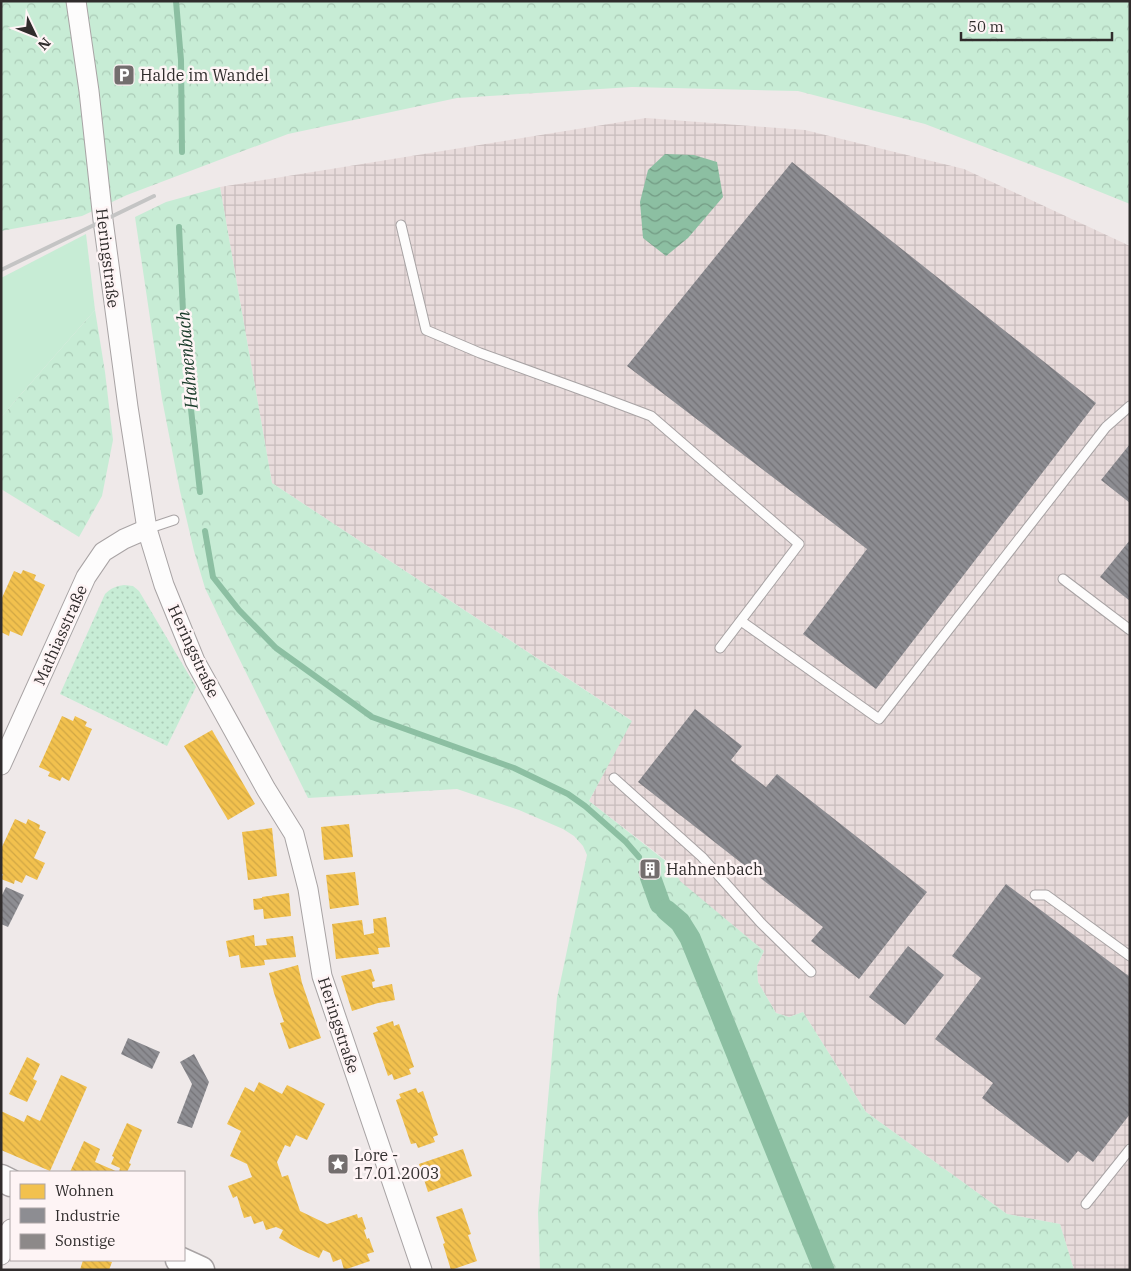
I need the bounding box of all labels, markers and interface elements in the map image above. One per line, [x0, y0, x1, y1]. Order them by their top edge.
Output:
north arrow [10, 10, 60, 60]
scale bar [961, 10, 1112, 42]
text: 50 m [968, 17, 1004, 36]
text: N [34, 34, 55, 54]
parking icon: Halde im Wandel [112, 63, 136, 87]
place label: Halde im Wandel [140, 65, 269, 85]
street label: Heringstraße [92, 207, 124, 309]
water label: Hahnenbach [171, 310, 203, 411]
street label: Mathiasstraße [29, 582, 91, 688]
street label: Heringstraße [164, 601, 224, 701]
building icon: Hahnenbach [638, 857, 662, 881]
place label: Hahnenbach [666, 859, 763, 879]
street label: Heringstraße [314, 974, 364, 1076]
place label: Lore - 17.01.2003 [354, 1145, 439, 1183]
place icon: Lore - 17.01.2003 [326, 1152, 350, 1176]
legend [10, 1171, 185, 1261]
text: Wohnen [55, 1181, 114, 1200]
text: Industrie [55, 1206, 120, 1225]
text: Sonstige [55, 1231, 115, 1250]

